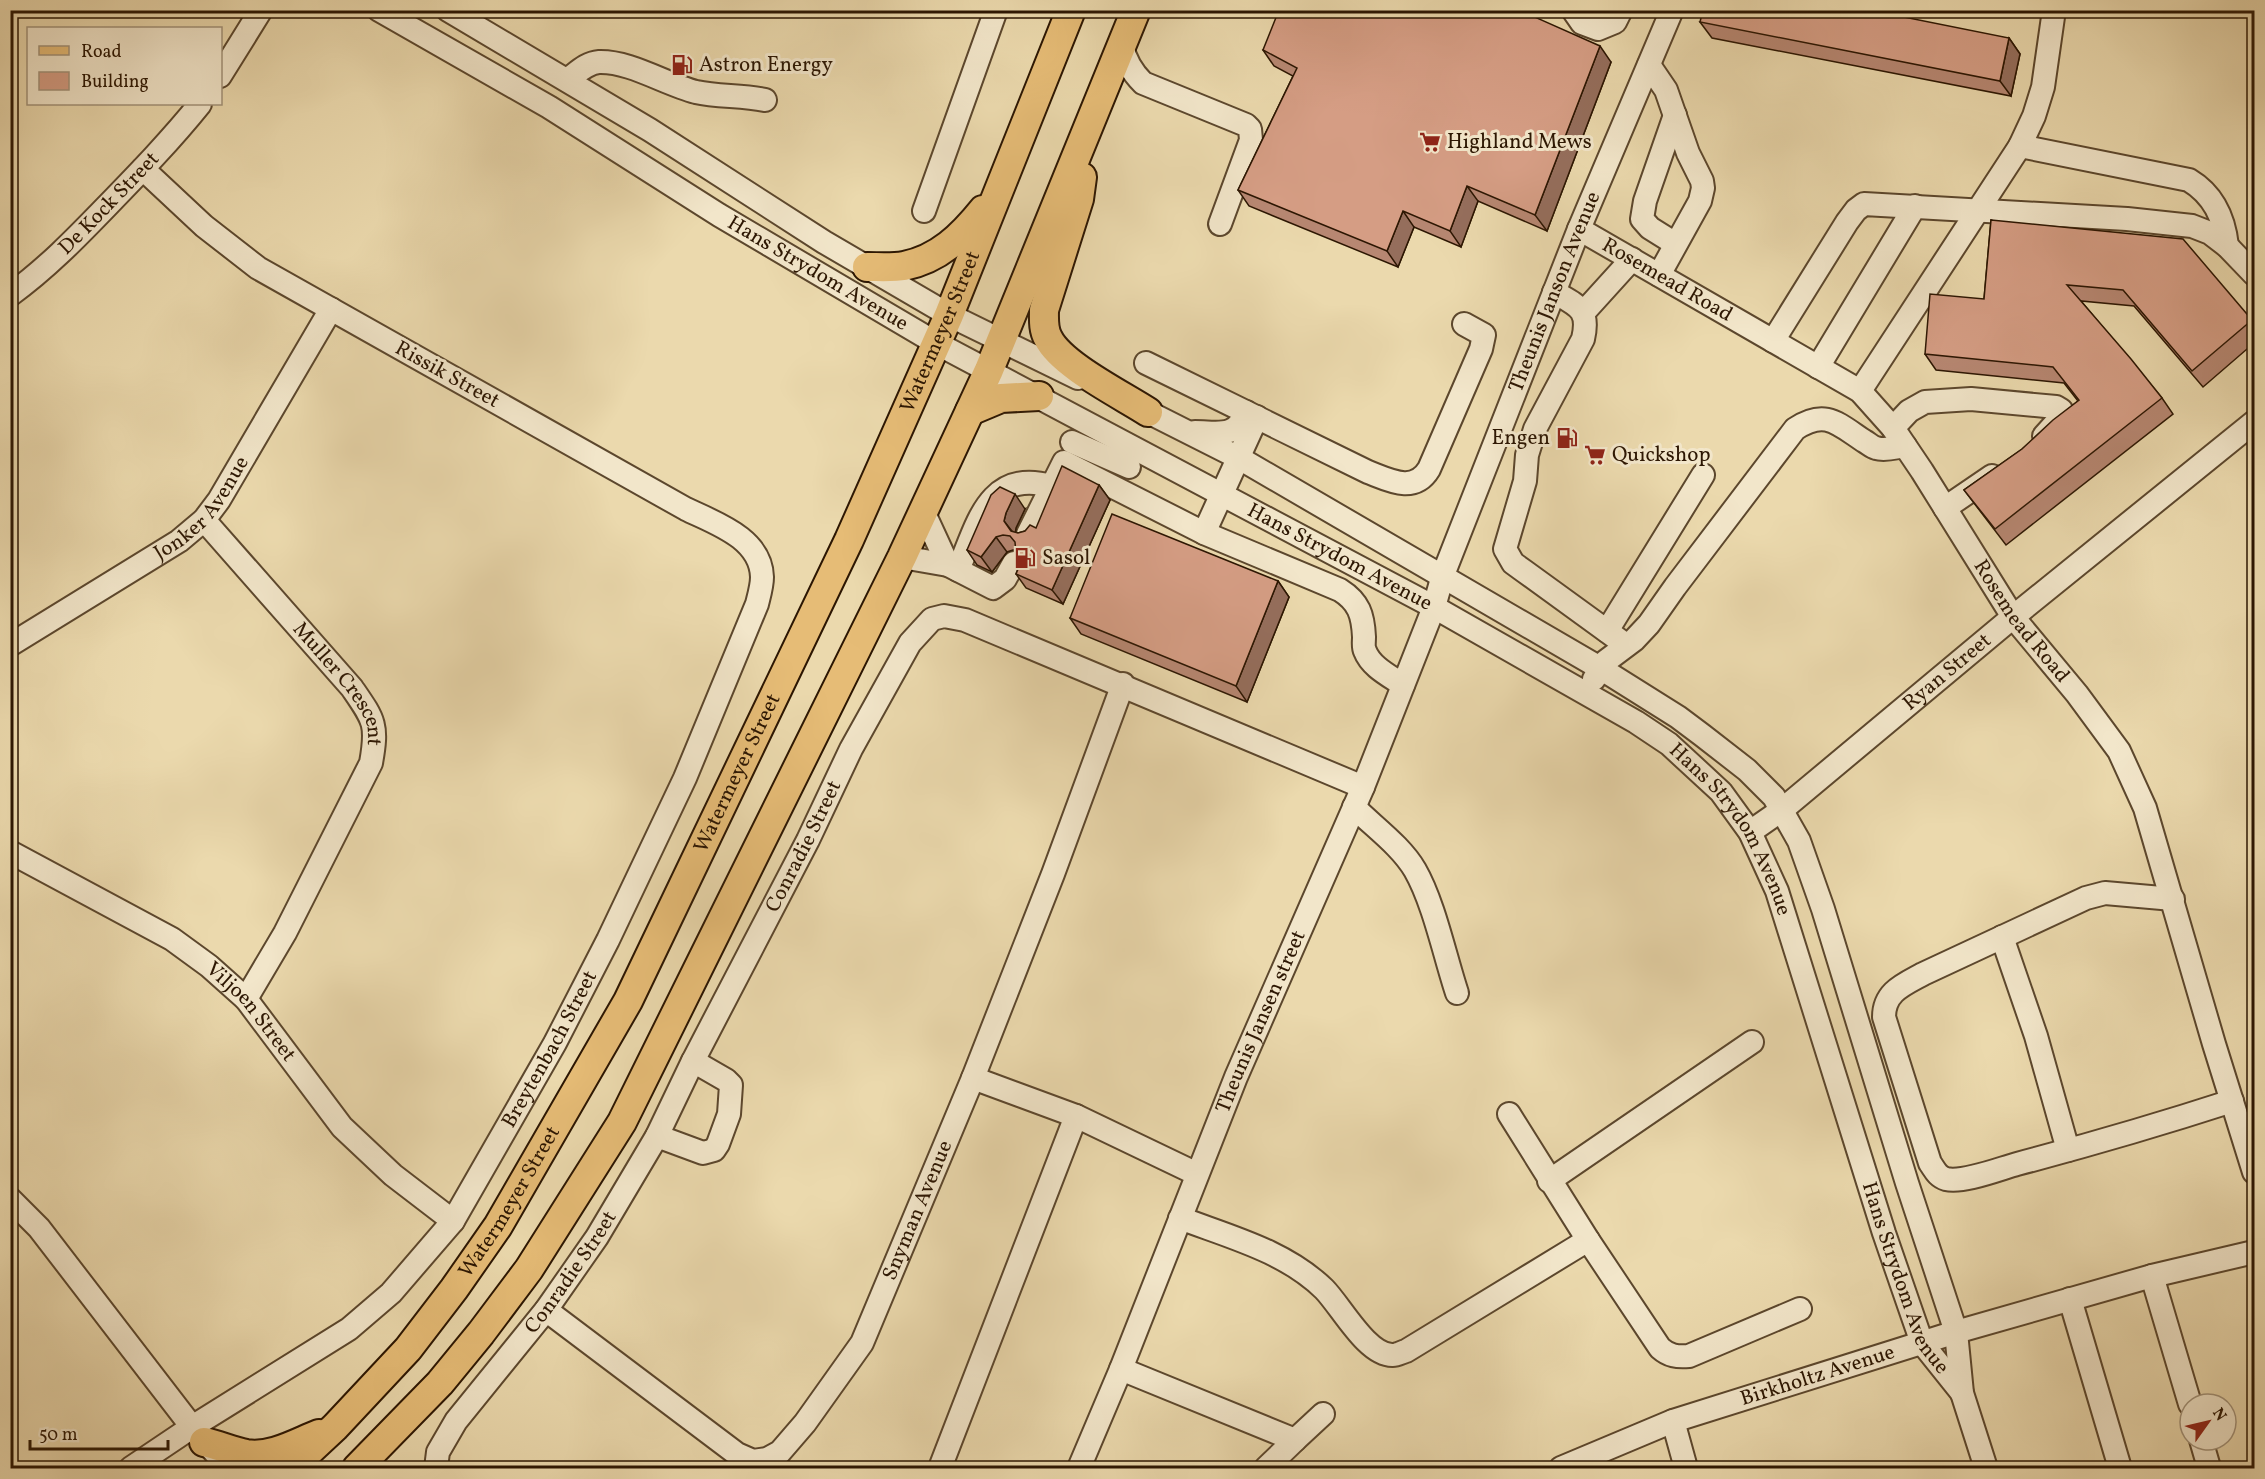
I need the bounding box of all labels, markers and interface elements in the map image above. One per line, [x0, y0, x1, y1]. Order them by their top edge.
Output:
legend [27, 27, 222, 105]
text: Road [81, 40, 122, 65]
place label: Astron Energy [699, 51, 833, 80]
fuel station icon: Astron Energy [670, 53, 694, 77]
text: Building [81, 70, 149, 95]
place label: Highland Mews [1447, 128, 1592, 157]
supermarket icon: Highland Mews [1418, 130, 1442, 154]
street label: De Kock Street [52, 145, 166, 262]
street label: Theunis Janson Avenue [1502, 187, 1608, 397]
street label: Hans Strydom Avenue [722, 209, 914, 338]
street label: Rosemead Road [1597, 231, 1738, 329]
street label: Watermeyer Street [893, 247, 988, 417]
street label: Rissik Street [389, 334, 505, 416]
place label: Engen [1492, 424, 1550, 453]
fuel station icon: Engen [1555, 426, 1579, 450]
place label: Quickshop [1612, 441, 1711, 470]
supermarket icon: Quickshop [1583, 443, 1607, 467]
street label: Jonker Avenue [148, 451, 256, 568]
street label: Hans Strydom Avenue [1242, 496, 1437, 618]
place label: Sasol [1042, 544, 1090, 573]
fuel station icon: Sasol [1013, 546, 1037, 570]
street label: Rosemead Road [1966, 554, 2076, 689]
street label: Muller Crescent [286, 616, 389, 747]
street label: Ryan Street [1897, 627, 1998, 717]
street label: Watermeyer Street [687, 689, 788, 858]
street label: Hans Strydom Avenue [1662, 736, 1798, 919]
street label: Conradie Street [758, 776, 849, 917]
street label: Theunis Jansen street [1209, 926, 1313, 1117]
street label: Viljoen Street [199, 955, 303, 1068]
street label: Breytenbach Street [495, 966, 604, 1133]
street label: Watermeyer Street [452, 1121, 567, 1284]
street label: Snyman Avenue [875, 1136, 960, 1285]
street label: Hans Strydom Avenue [1854, 1178, 1956, 1380]
street label: Conradie Street [518, 1205, 624, 1340]
street label: Birkholtz Avenue [1737, 1338, 1898, 1413]
north arrow [2178, 1392, 2238, 1452]
text: N [2206, 1404, 2231, 1426]
scale bar [30, 1413, 168, 1451]
text: 50 m [39, 1423, 78, 1448]

